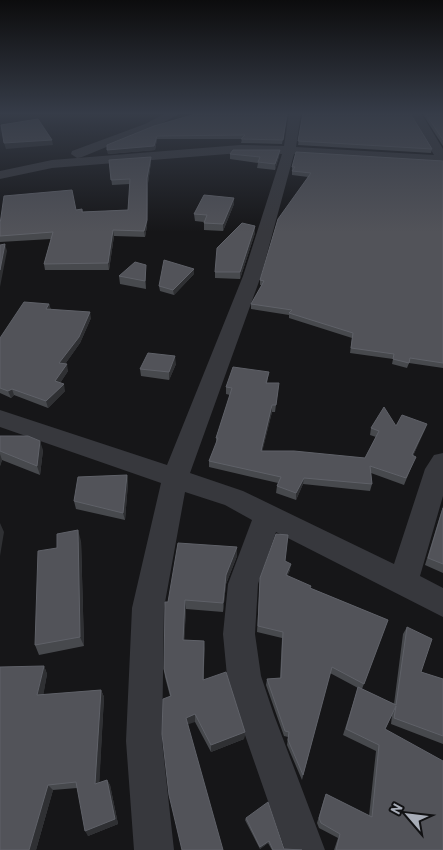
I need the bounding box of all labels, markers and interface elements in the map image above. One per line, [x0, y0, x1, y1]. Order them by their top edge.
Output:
north arrow [383, 790, 433, 840]
text: N [386, 801, 406, 817]

